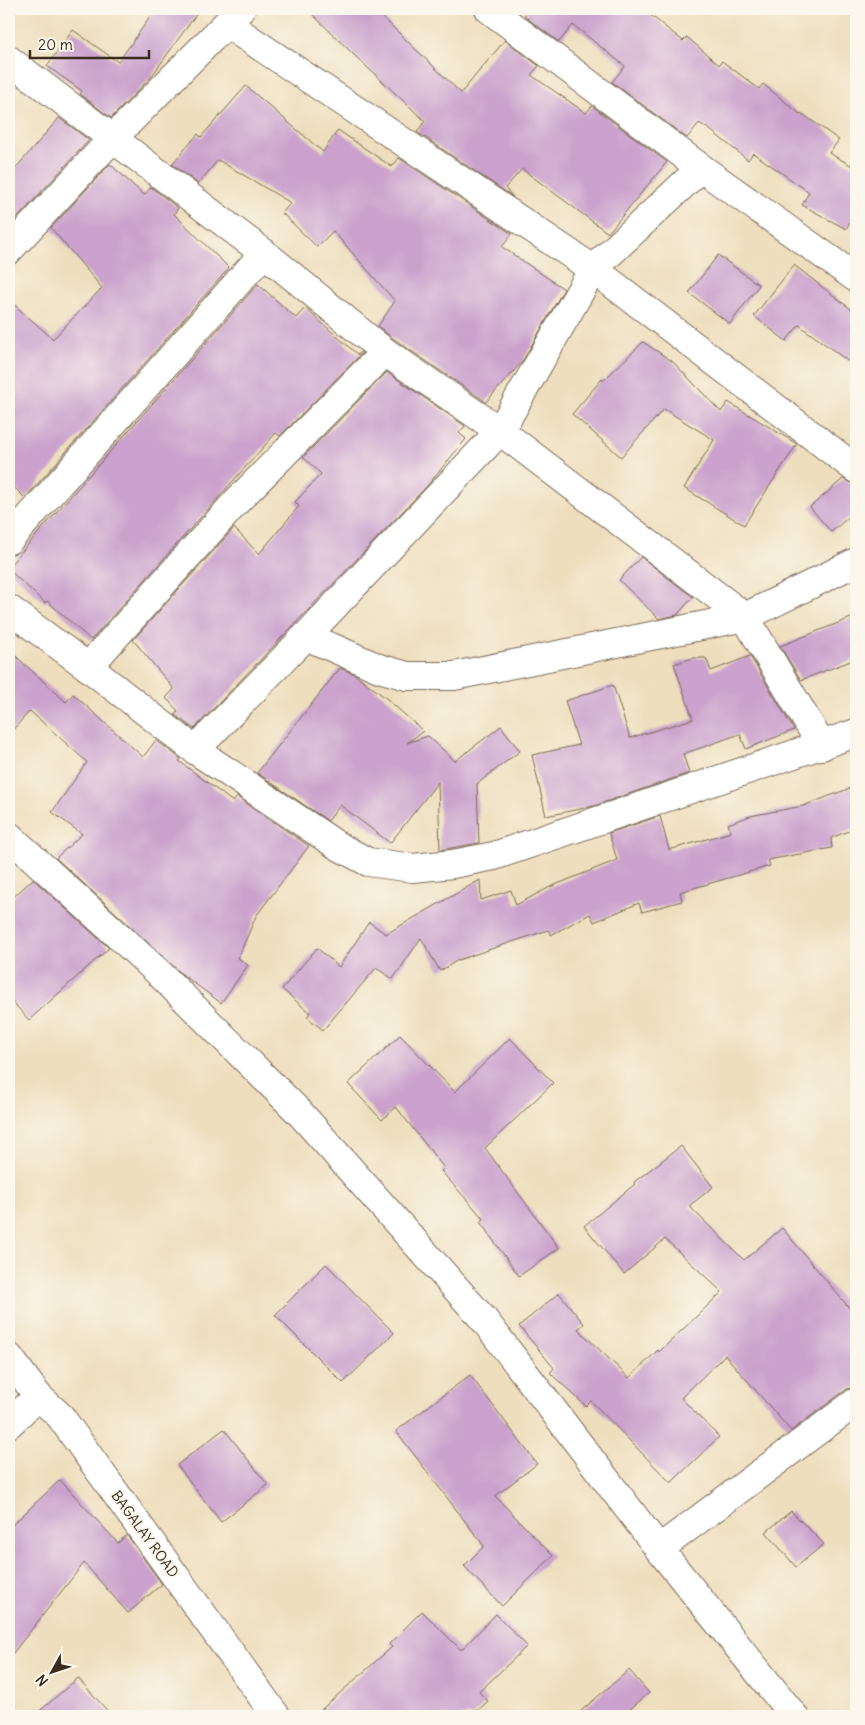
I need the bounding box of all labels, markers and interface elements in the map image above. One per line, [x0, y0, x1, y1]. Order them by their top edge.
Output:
scale bar [30, 28, 149, 60]
text: 20 m [38, 35, 73, 54]
street label: BAGALAY ROAD [107, 1487, 183, 1581]
north arrow [28, 1648, 78, 1698]
text: N [32, 1671, 52, 1690]

